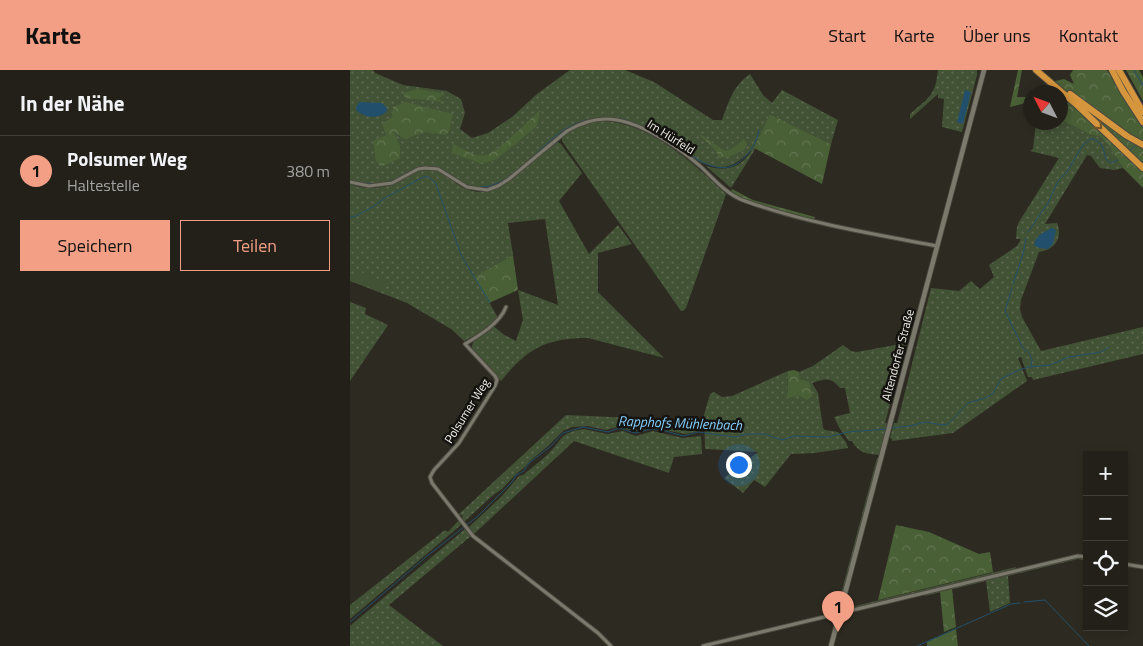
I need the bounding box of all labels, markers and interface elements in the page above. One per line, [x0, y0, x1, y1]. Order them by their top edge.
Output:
text: Karte [25, 17, 81, 53]
text: Start [828, 22, 866, 49]
text: Karte [894, 22, 935, 49]
text: Über uns [963, 22, 1031, 49]
text: Kontakt [1059, 22, 1118, 49]
north arrow [1023, 85, 1068, 130]
text: In der Nähe [20, 87, 125, 119]
street label: Im Hürfeld [644, 114, 699, 159]
one-way arrow [1093, 120, 1102, 129]
text: Polsumer Weg [67, 144, 187, 173]
text: 1 [32, 159, 40, 183]
text: 380 m [286, 159, 330, 183]
text: Haltestelle [67, 173, 140, 197]
button: Speichern [20, 220, 170, 271]
button: Teilen [180, 220, 330, 271]
street label: Altendorfer Straße [876, 307, 919, 403]
street label: Polsumer Weg [439, 374, 494, 447]
water label: Rapphofs Mühlenbach [618, 410, 743, 435]
map controls [1083, 451, 1128, 631]
button: + [1083, 451, 1128, 496]
your location [726, 452, 752, 478]
button: − [1083, 496, 1128, 541]
button: locate [1083, 541, 1128, 586]
button: layers [1083, 586, 1128, 631]
pin: 1 [822, 591, 854, 632]

